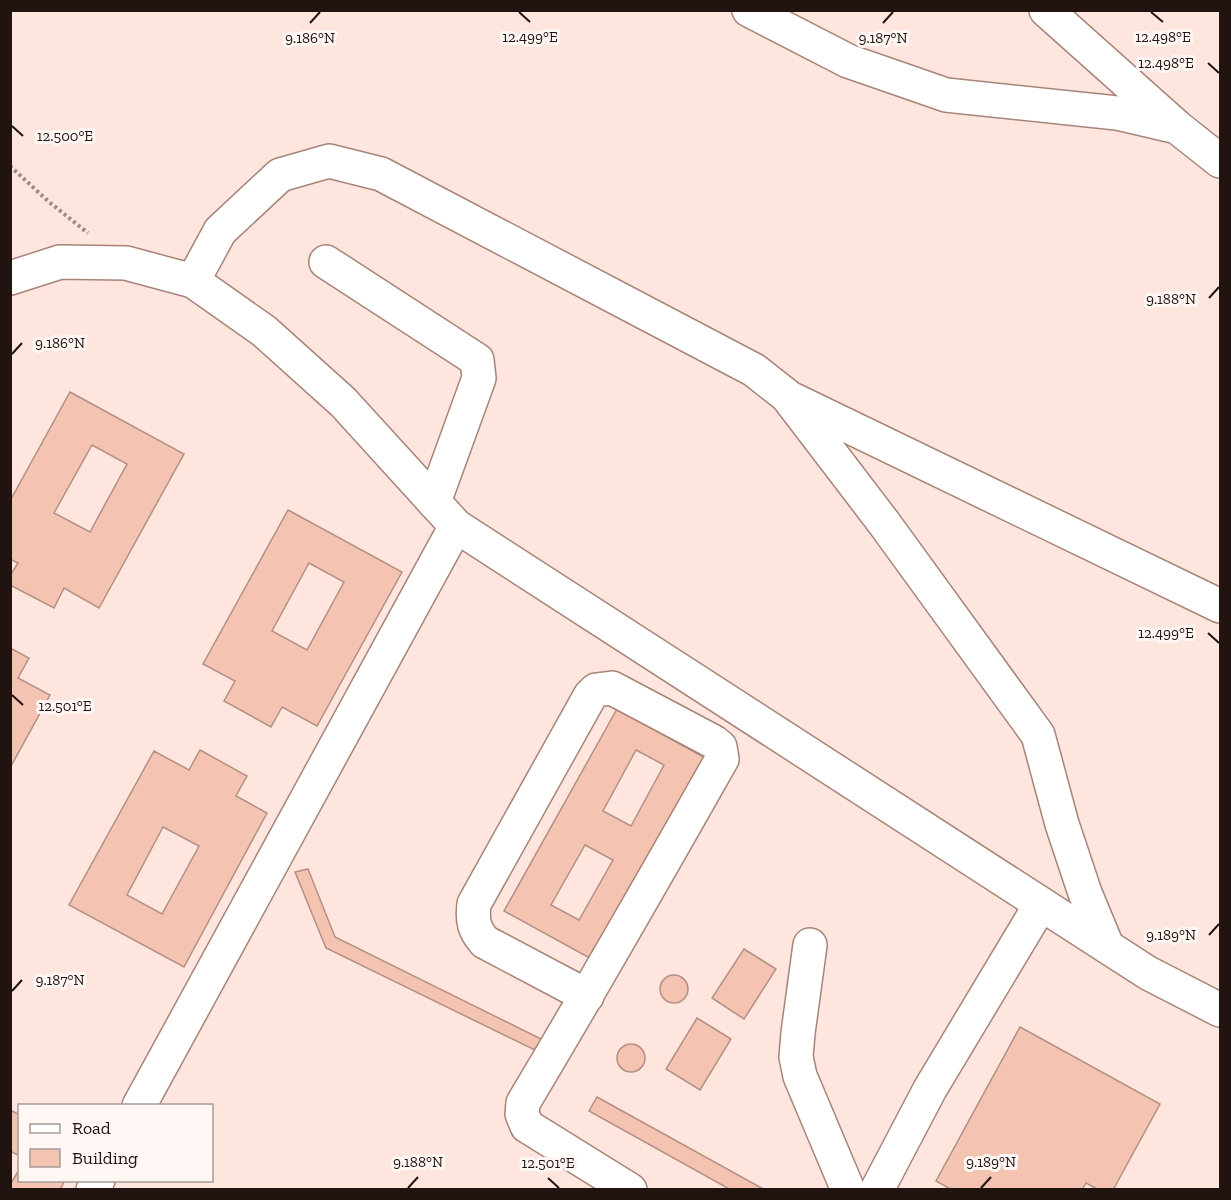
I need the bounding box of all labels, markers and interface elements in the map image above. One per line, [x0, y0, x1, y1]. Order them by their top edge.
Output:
text: 12.499°E [502, 28, 558, 46]
text: 12.498°E [1135, 28, 1191, 46]
text: 9.186°N [285, 29, 335, 47]
text: 9.187°N [858, 29, 908, 47]
text: 12.498°E [1138, 54, 1194, 72]
text: 12.500°E [37, 127, 93, 145]
text: 9.188°N [1146, 290, 1196, 308]
text: 9.186°N [35, 334, 85, 352]
text: 12.499°E [1138, 624, 1194, 642]
text: 12.501°E [38, 697, 92, 715]
text: 9.189°N [1146, 926, 1196, 944]
text: 9.187°N [35, 971, 85, 989]
legend [18, 1104, 213, 1182]
text: Road [72, 1117, 111, 1139]
text: Building [72, 1147, 138, 1169]
text: 9.188°N [393, 1153, 443, 1171]
text: 9.189°N [966, 1153, 1016, 1171]
text: 12.501°E [521, 1154, 575, 1172]

